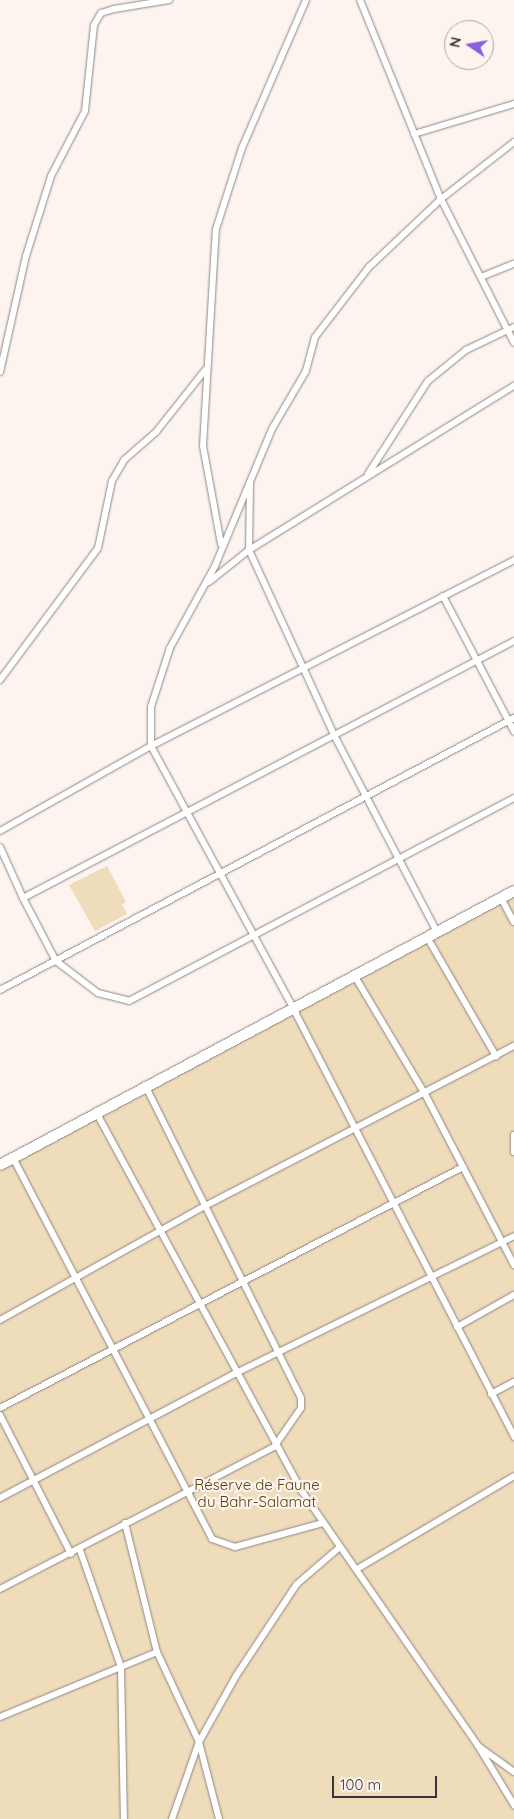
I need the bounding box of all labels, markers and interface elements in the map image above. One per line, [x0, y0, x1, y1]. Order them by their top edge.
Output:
north arrow [444, 20, 494, 70]
text: N [445, 35, 465, 49]
park label: Réserve de Faune du Bahr-Salamat [194, 1475, 320, 1510]
scale bar [334, 1766, 439, 1798]
text: 100 m [340, 1775, 381, 1794]

